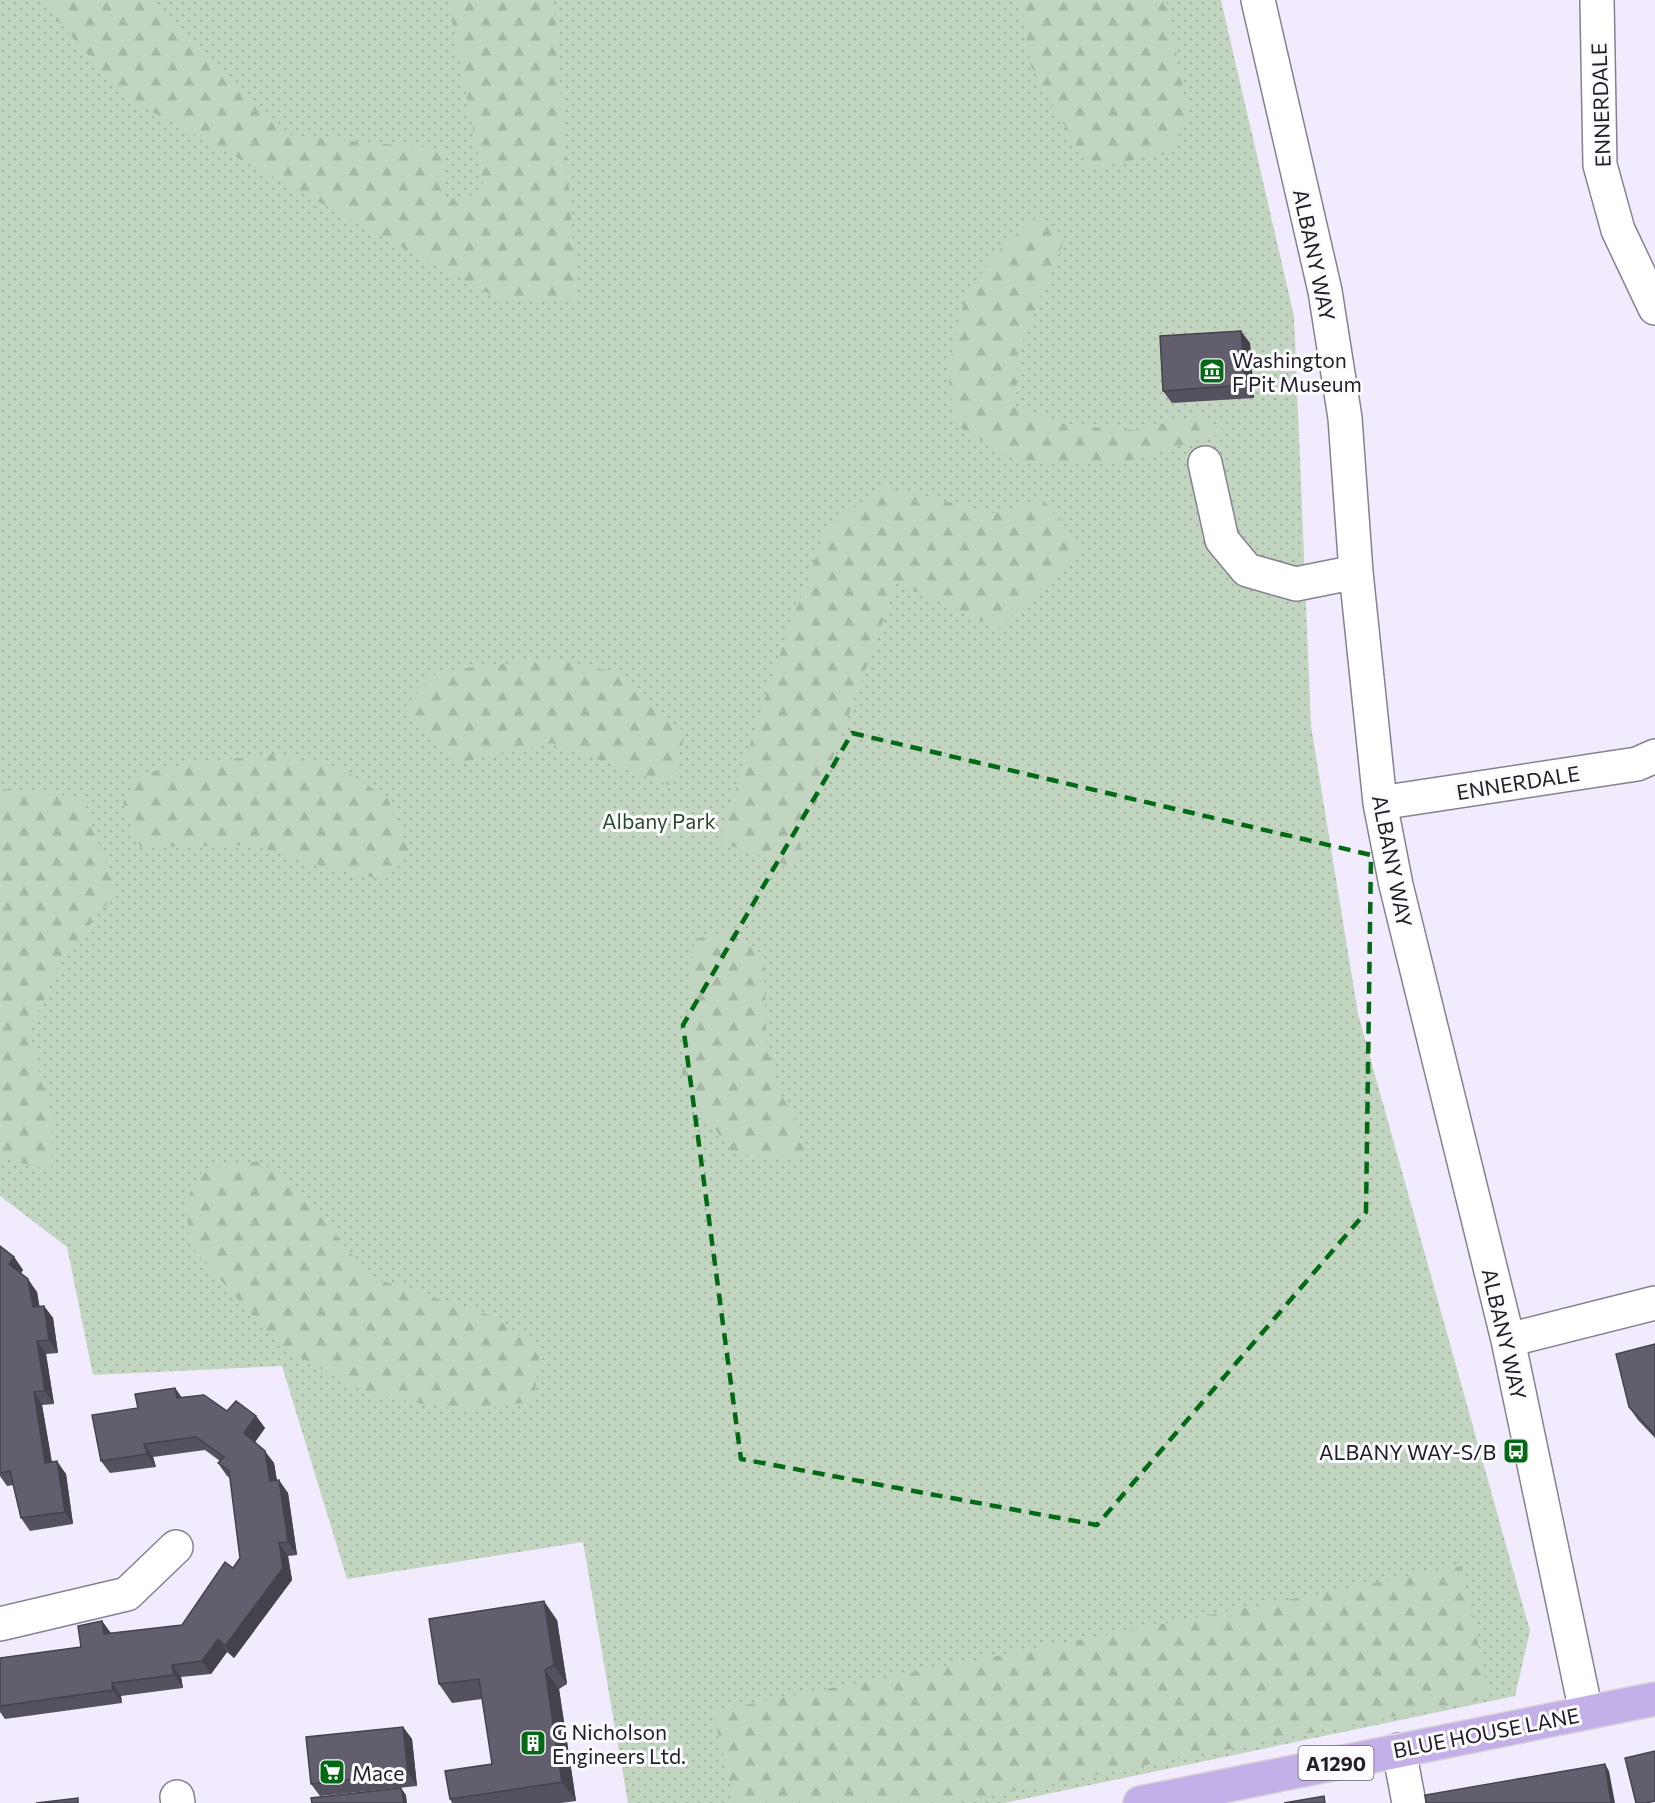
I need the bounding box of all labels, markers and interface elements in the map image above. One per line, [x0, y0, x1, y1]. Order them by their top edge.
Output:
street label: ENNERDALE [1585, 42, 1615, 168]
street label: ALBANY WAY [1289, 187, 1341, 324]
place label: Washington F Pit Museum [1232, 347, 1362, 396]
museum icon: Washington F Pit Museum [1197, 356, 1227, 386]
street label: ENNERDALE [1455, 760, 1581, 804]
street label: ALBANY WAY [1368, 793, 1418, 930]
park label: Albany Park [602, 808, 716, 833]
street label: ALBANY WAY [1478, 1266, 1532, 1403]
bus stop icon: ALBANY WAY-S/B [1501, 1436, 1531, 1466]
place label: ALBANY WAY-S/B [1319, 1439, 1496, 1464]
street label: BLUE HOUSE LANE [1391, 1702, 1581, 1762]
place label: G Nicholson Engineers Ltd. [552, 1719, 686, 1768]
building icon: G Nicholson Engineers Ltd. [518, 1728, 548, 1758]
road number: A1290 [1298, 1746, 1374, 1780]
supermarket icon: Mace [317, 1757, 347, 1787]
place label: Mace [352, 1760, 404, 1785]

